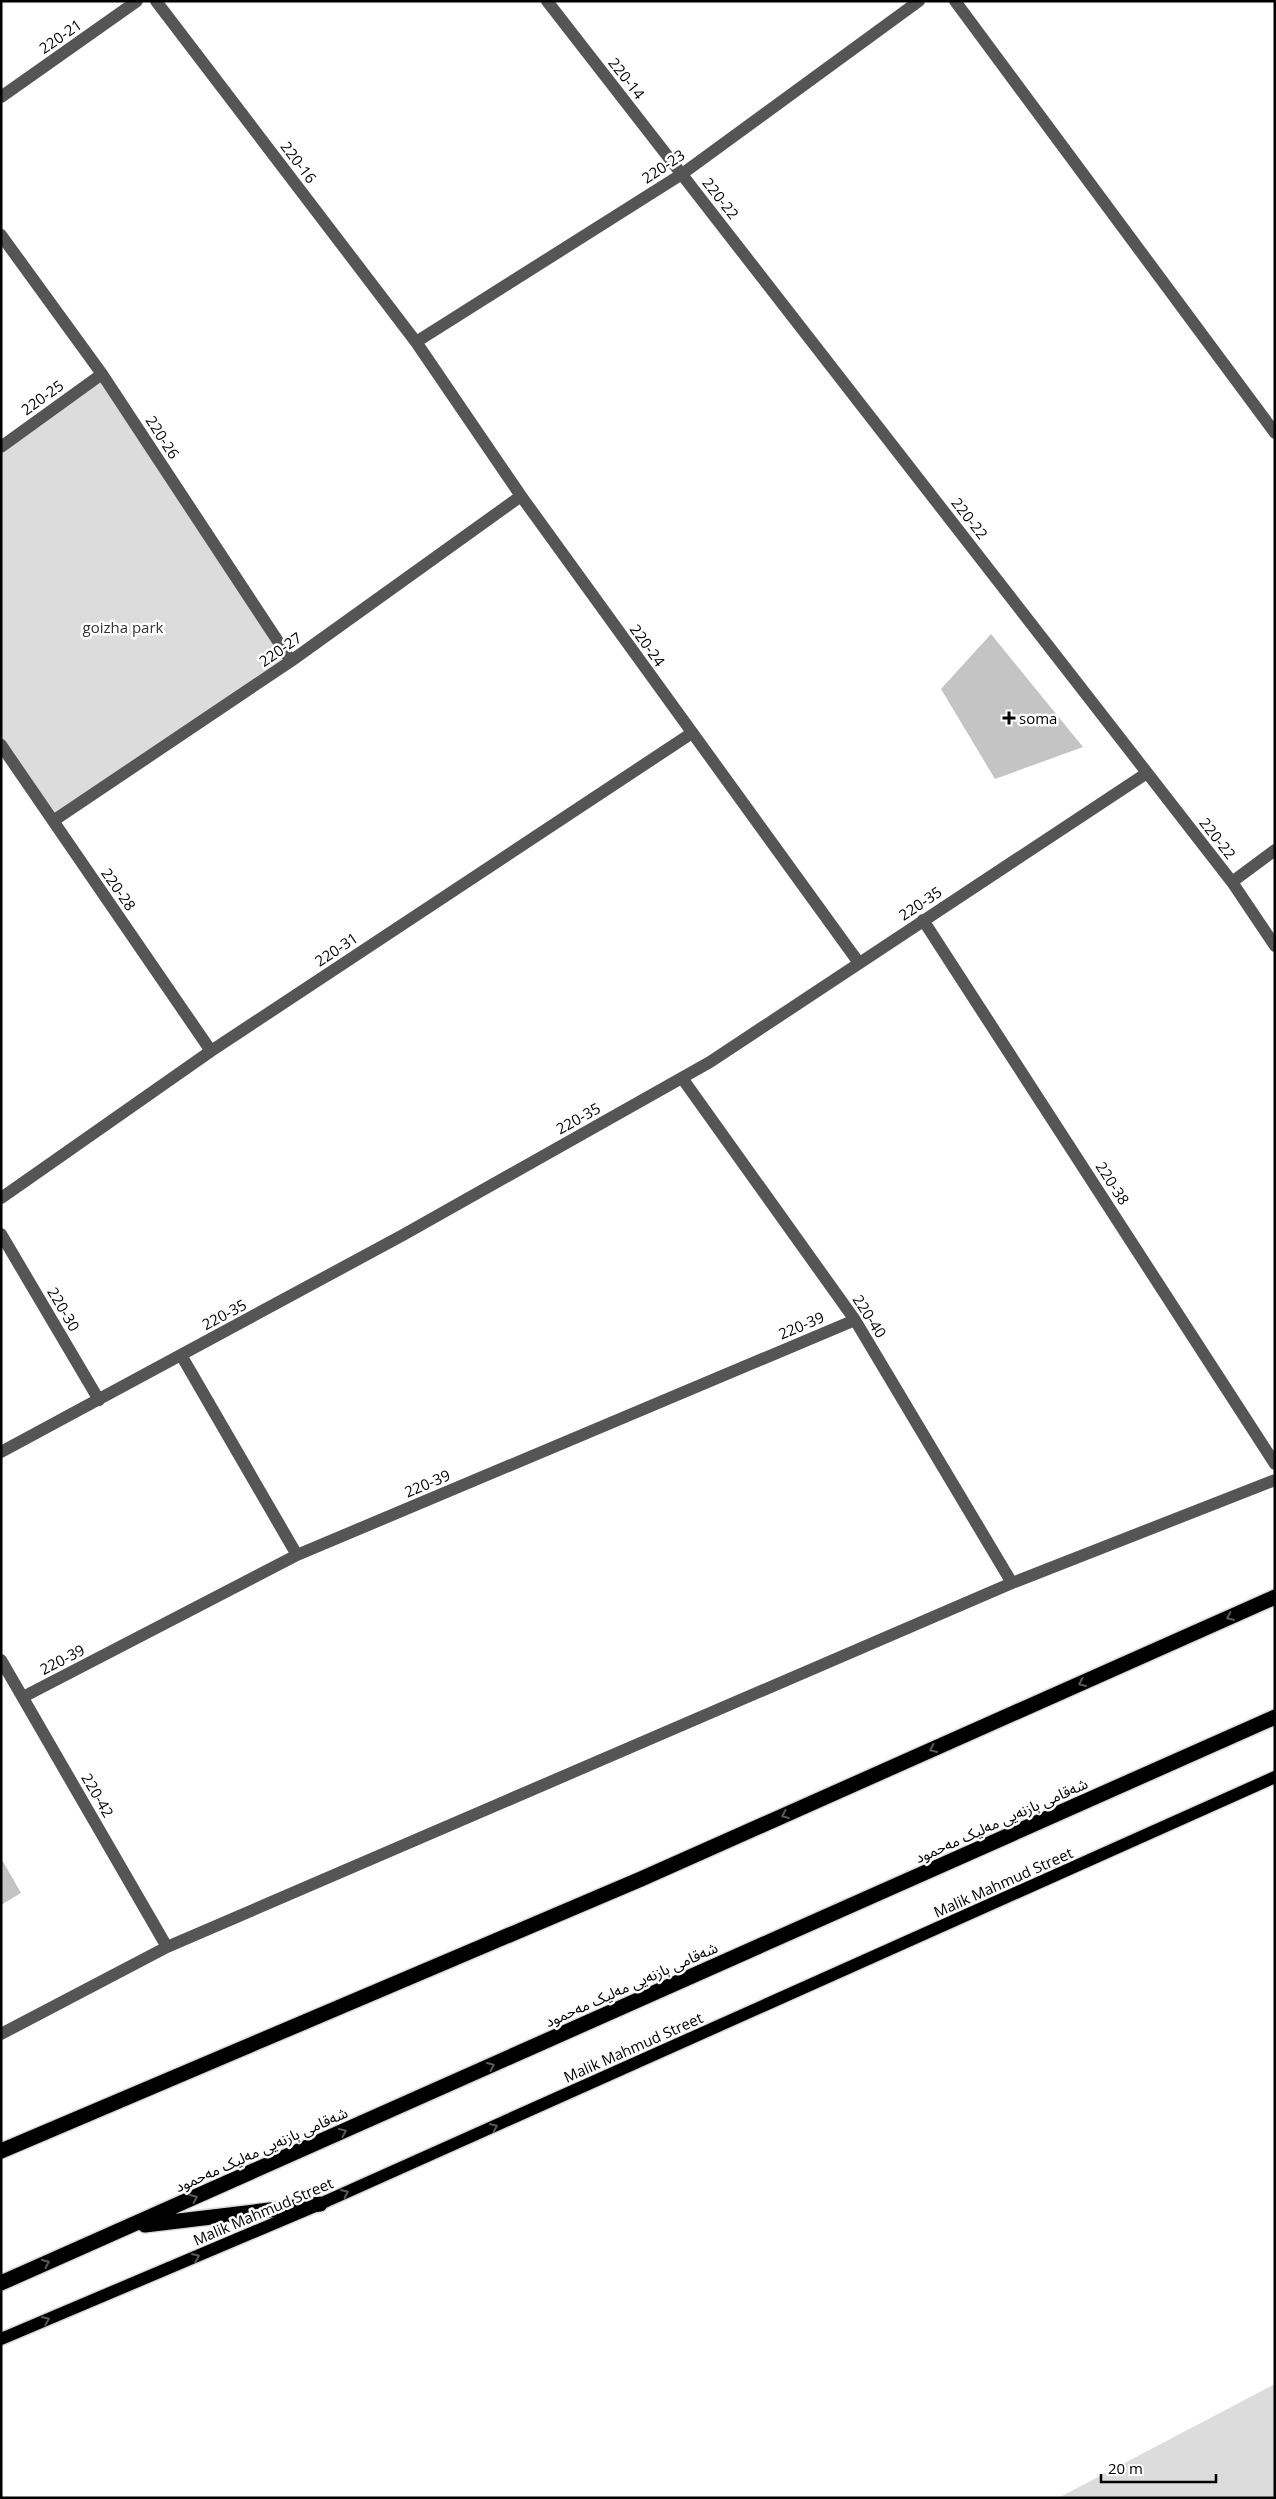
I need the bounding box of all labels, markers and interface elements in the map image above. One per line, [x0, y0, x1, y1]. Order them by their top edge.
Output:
street label: 220-21 [35, 14, 85, 58]
street label: 220-14 [604, 53, 650, 103]
street label: 220-16 [277, 137, 321, 187]
street label: 220-23 [638, 144, 688, 188]
street label: 220-22 [698, 173, 744, 223]
street label: 220-25 [17, 375, 67, 419]
street label: 220-26 [142, 412, 184, 462]
street label: 220-22 [947, 493, 993, 543]
park label: goizha park [83, 617, 164, 637]
street label: 220-24 [626, 620, 670, 671]
street label: 220-27 [255, 627, 305, 671]
place label: soma [1019, 708, 1057, 728]
marker: soma [1003, 712, 1015, 724]
street label: 220-22 [1195, 813, 1241, 863]
street label: 220-28 [97, 864, 141, 914]
street label: 220-35 [895, 881, 945, 925]
street label: 220-31 [311, 927, 361, 971]
street label: 220-35 [552, 1098, 604, 1138]
street label: 220-38 [1092, 1158, 1134, 1208]
street label: 220-30 [43, 1283, 85, 1335]
street label: 220-40 [849, 1291, 891, 1341]
street label: 220-35 [198, 1294, 250, 1334]
street label: 220-39 [775, 1306, 827, 1344]
street label: 220-39 [401, 1464, 453, 1502]
one-way arrow [1226, 1611, 1235, 1622]
street label: 220-39 [36, 1639, 88, 1679]
one-way arrow [1078, 1677, 1087, 1687]
one-way arrow [929, 1743, 938, 1753]
street label: 220-42 [77, 1769, 119, 1821]
street label: شەقامی بازنەیی مەلیک مەحمود [911, 1773, 1091, 1867]
one-way arrow [781, 1809, 790, 1819]
street label: Malik Mahmud Street [930, 1842, 1076, 1922]
street label: شەقامی بازنەیی مەلیک مەحمود [541, 1937, 721, 2031]
street label: Malik Mahmud Street [560, 2007, 706, 2087]
one-way arrow [486, 2061, 495, 2072]
street label: شەقامی بازنەیی مەلیک مەحمود [171, 2102, 351, 2196]
one-way arrow [489, 2122, 498, 2133]
one-way arrow [338, 2127, 347, 2138]
street label: Malik Mahmud Street [190, 2172, 336, 2250]
one-way arrow [340, 2189, 349, 2199]
one-way arrow [189, 2193, 198, 2204]
one-way arrow [191, 2252, 200, 2263]
one-way arrow [41, 2259, 50, 2270]
one-way arrow [41, 2316, 50, 2327]
scale bar [1101, 2452, 1216, 2484]
text: 20 m [1108, 2458, 1143, 2478]

